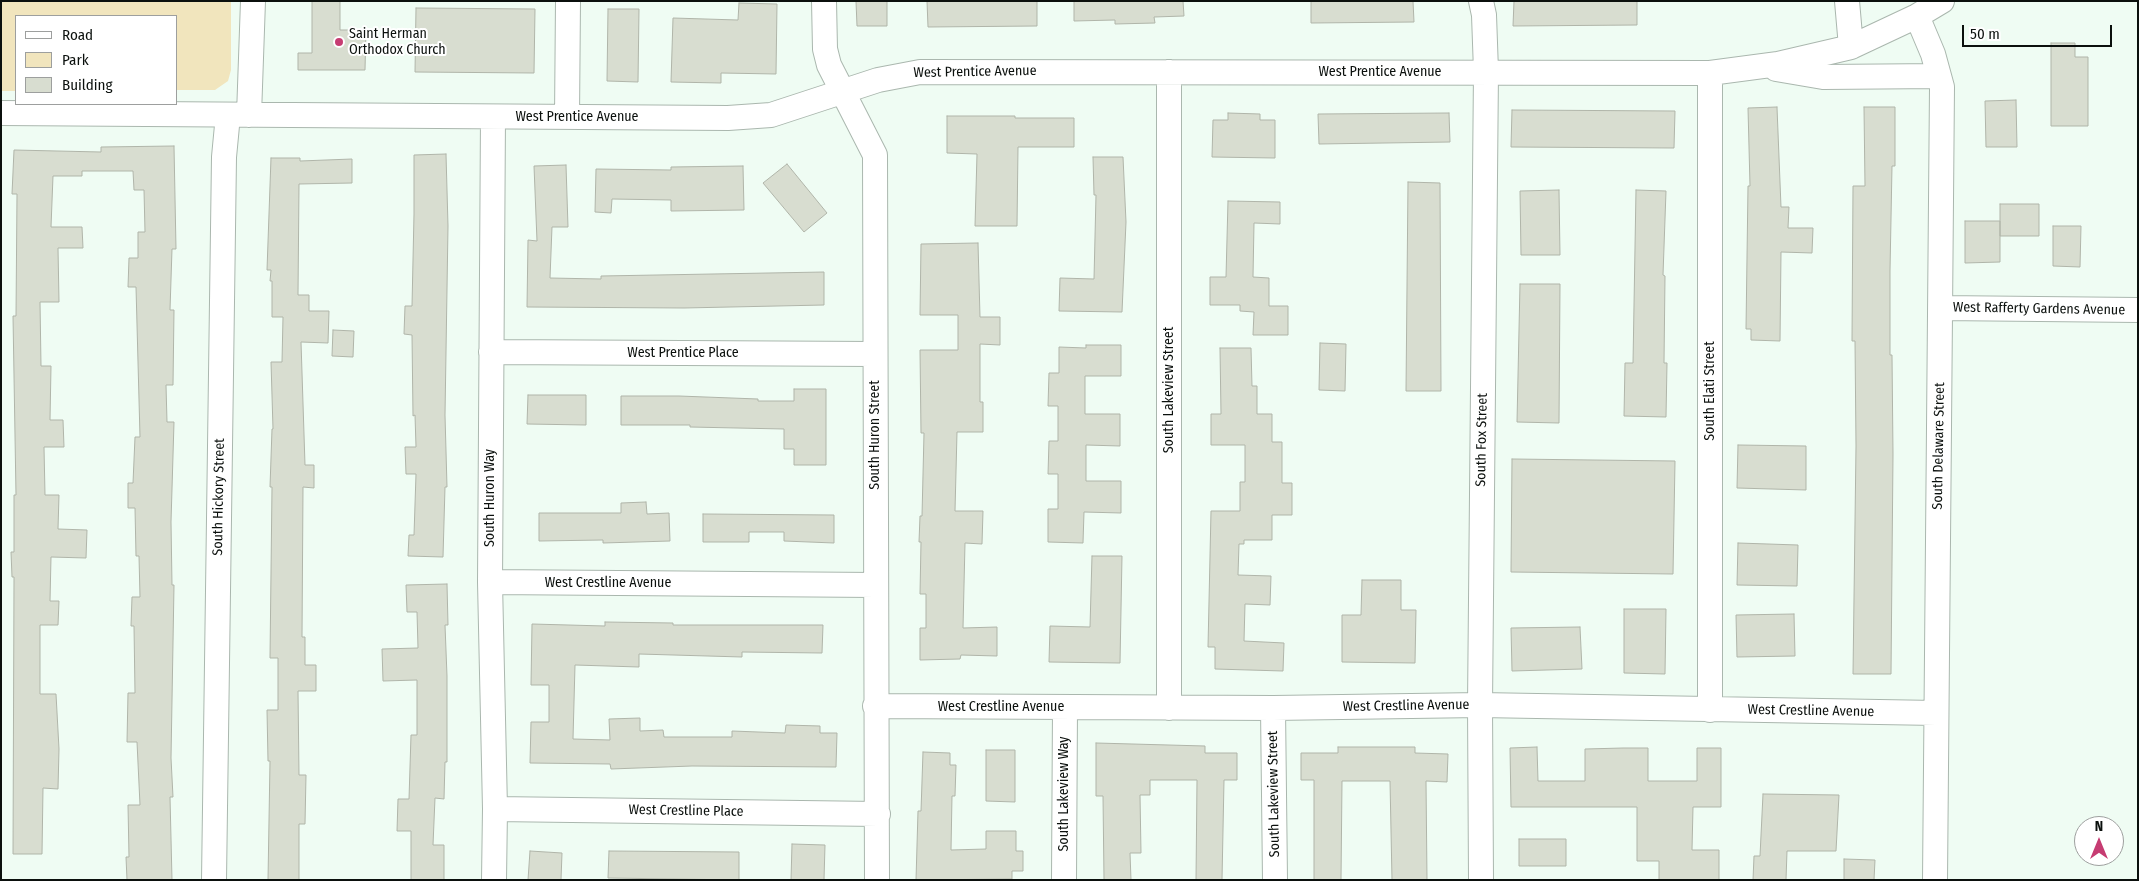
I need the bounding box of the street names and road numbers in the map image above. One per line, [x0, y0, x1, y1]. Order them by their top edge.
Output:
street label: West Prentice Avenue [913, 63, 1037, 81]
street label: West Prentice Avenue [1318, 64, 1442, 80]
street label: West Prentice Avenue [515, 109, 639, 125]
street label: West Rafferty Gardens Avenue [1953, 299, 2125, 319]
street label: South Lakeview Street [1161, 327, 1177, 453]
street label: South Elati Street [1702, 341, 1718, 441]
street label: West Prentice Place [627, 345, 739, 361]
street label: South Huron Street [867, 380, 883, 490]
street label: South Delaware Street [1929, 382, 1949, 510]
street label: South Fox Street [1473, 393, 1491, 487]
street label: South Hickory Street [210, 438, 228, 556]
street label: South Huron Way [482, 449, 498, 547]
street label: West Crestline Avenue [545, 575, 671, 591]
street label: West Crestline Avenue [1343, 696, 1469, 716]
street label: West Crestline Avenue [938, 699, 1064, 715]
street label: West Crestline Avenue [1748, 701, 1874, 721]
street label: South Lakeview Street [1264, 731, 1284, 857]
street label: South Lakeview Way [1056, 736, 1072, 852]
street label: West Crestline Place [628, 802, 744, 820]

